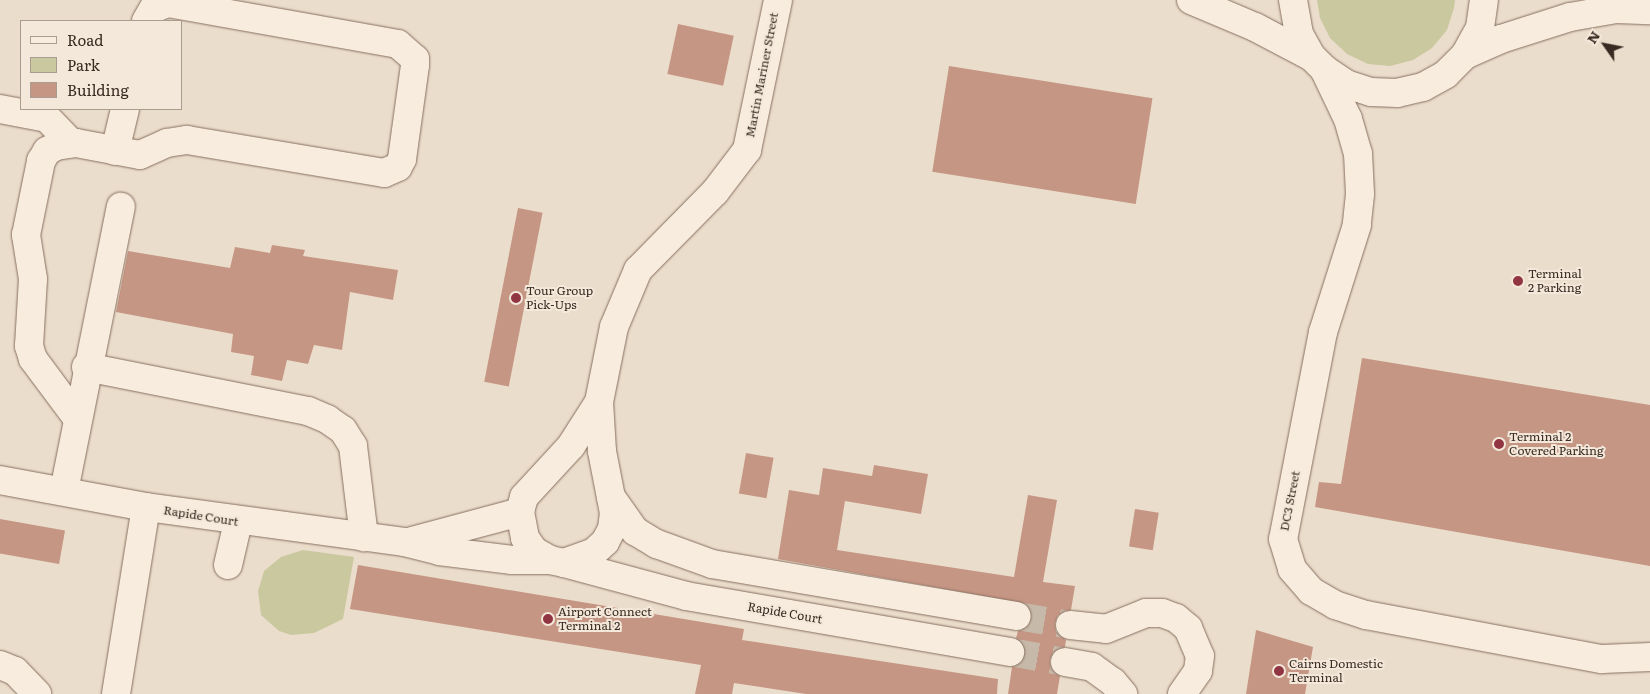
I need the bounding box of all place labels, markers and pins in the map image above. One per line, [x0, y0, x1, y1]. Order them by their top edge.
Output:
place label: Terminal 2 Parking [1528, 267, 1582, 295]
marker: Terminal 2 Parking [1512, 275, 1524, 287]
place label: Tour Group Pick-Ups [526, 284, 593, 312]
marker: Tour Group Pick-Ups [510, 292, 522, 304]
place label: Terminal 2 Covered Parking [1509, 430, 1604, 458]
marker: Terminal 2 Covered Parking [1493, 438, 1505, 450]
place label: Airport Connect Terminal 2 [558, 605, 652, 633]
marker: Airport Connect Terminal 2 [542, 613, 554, 625]
place label: Cairns Domestic Terminal [1289, 657, 1383, 685]
marker: Cairns Domestic Terminal [1273, 665, 1285, 677]

